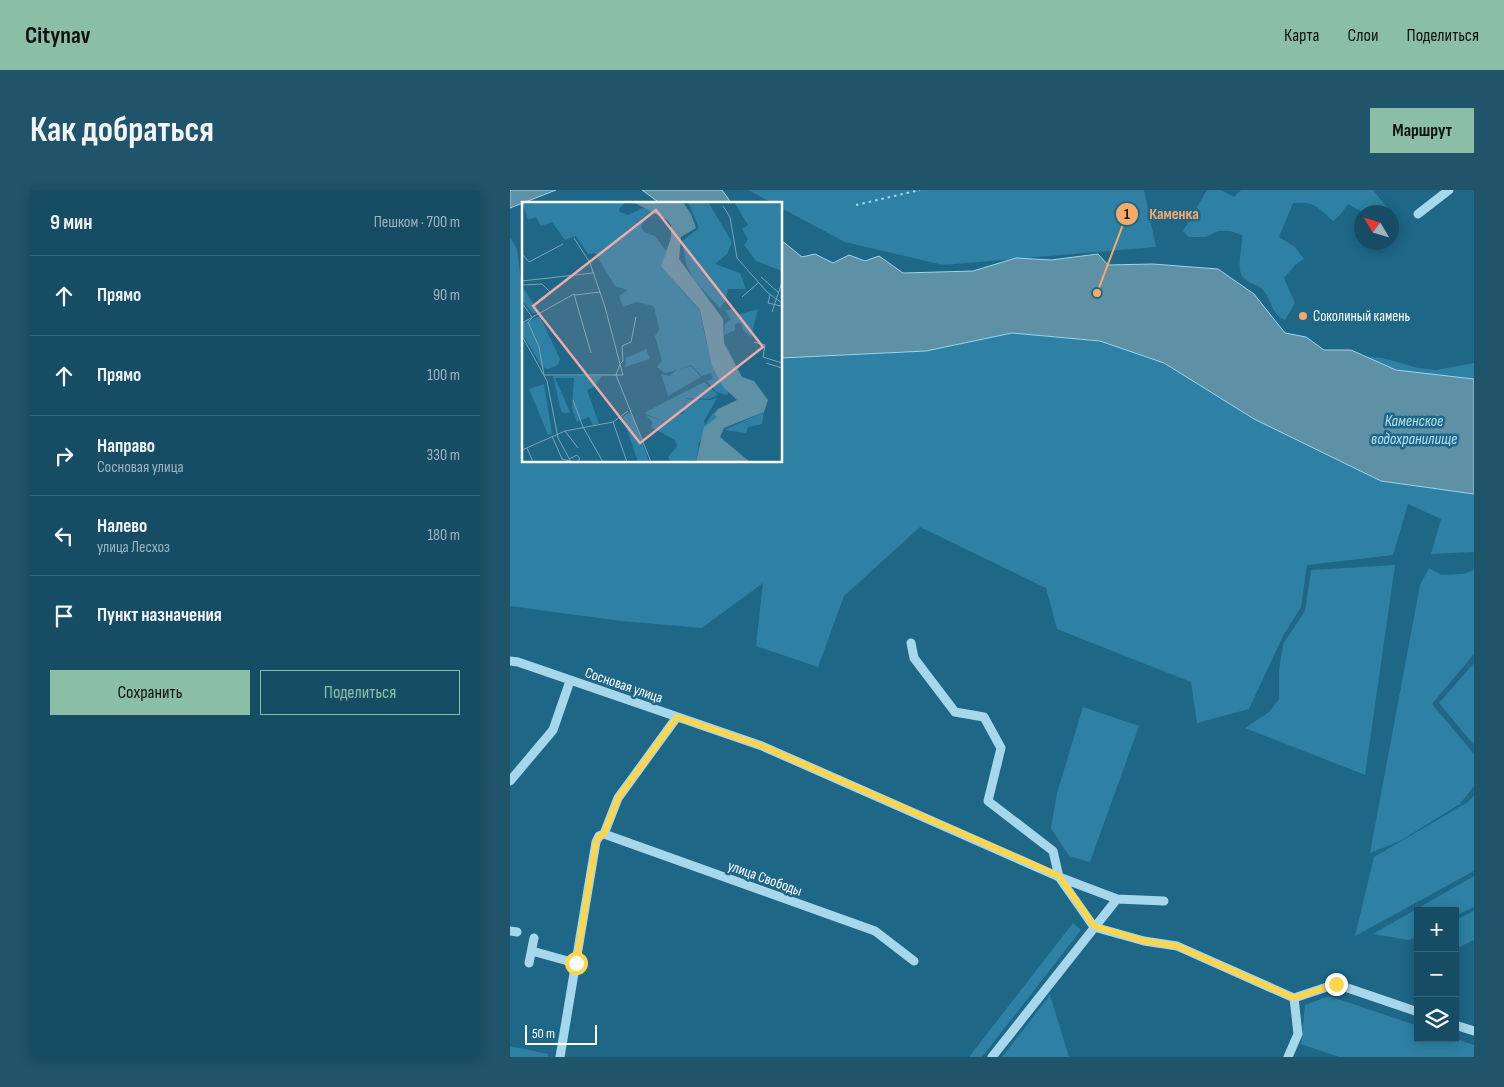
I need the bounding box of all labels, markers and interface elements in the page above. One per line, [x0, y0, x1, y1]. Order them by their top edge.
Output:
text: Citynav [25, 21, 91, 50]
text: Карта [1284, 25, 1320, 46]
text: Слои [1348, 25, 1379, 46]
text: Поделиться [1407, 25, 1479, 46]
button: Маршрут [1370, 108, 1474, 153]
text: Как добраться [30, 109, 214, 152]
callout: Каменка [1115, 198, 1209, 229]
inset map [522, 202, 782, 462]
text: 1 [1124, 205, 1130, 224]
text: Каменка [1149, 205, 1199, 224]
north arrow [1354, 205, 1399, 250]
text: 9 мин [50, 210, 92, 235]
text: Пешком · 700 m [374, 213, 460, 232]
icon: ahead [50, 282, 78, 310]
text: Прямо [97, 284, 141, 307]
text: 90 m [433, 286, 460, 305]
place label: Соколиный камень [1313, 307, 1411, 326]
marker: Соколиный камень [1297, 310, 1309, 322]
icon: ahead [50, 362, 78, 390]
text: Прямо [97, 364, 141, 387]
text: 100 m [427, 366, 460, 385]
water label: Каменское водохранилище [1371, 412, 1457, 449]
text: Направо [97, 435, 155, 458]
icon: right [50, 442, 78, 470]
text: 330 m [427, 446, 460, 465]
text: Сосновая улица [97, 458, 184, 477]
text: Налево [97, 515, 147, 538]
icon: left [50, 522, 78, 550]
text: 180 m [427, 526, 460, 545]
text: улица Лесхоз [97, 538, 170, 557]
icon: arrive [50, 602, 78, 630]
text: Пункт назначения [97, 604, 222, 627]
street label: Сосновая улица [582, 663, 666, 708]
button: Сохранить [50, 670, 250, 715]
button: Поделиться [260, 670, 460, 715]
street label: улица Свободы [725, 856, 805, 901]
map controls [1414, 907, 1459, 1042]
button: + [1414, 907, 1459, 952]
route start [565, 952, 588, 975]
button: − [1414, 952, 1459, 997]
route end [1325, 973, 1348, 996]
button: layers [1414, 997, 1459, 1042]
scale bar [525, 1022, 598, 1045]
text: 50 m [532, 1025, 555, 1042]

